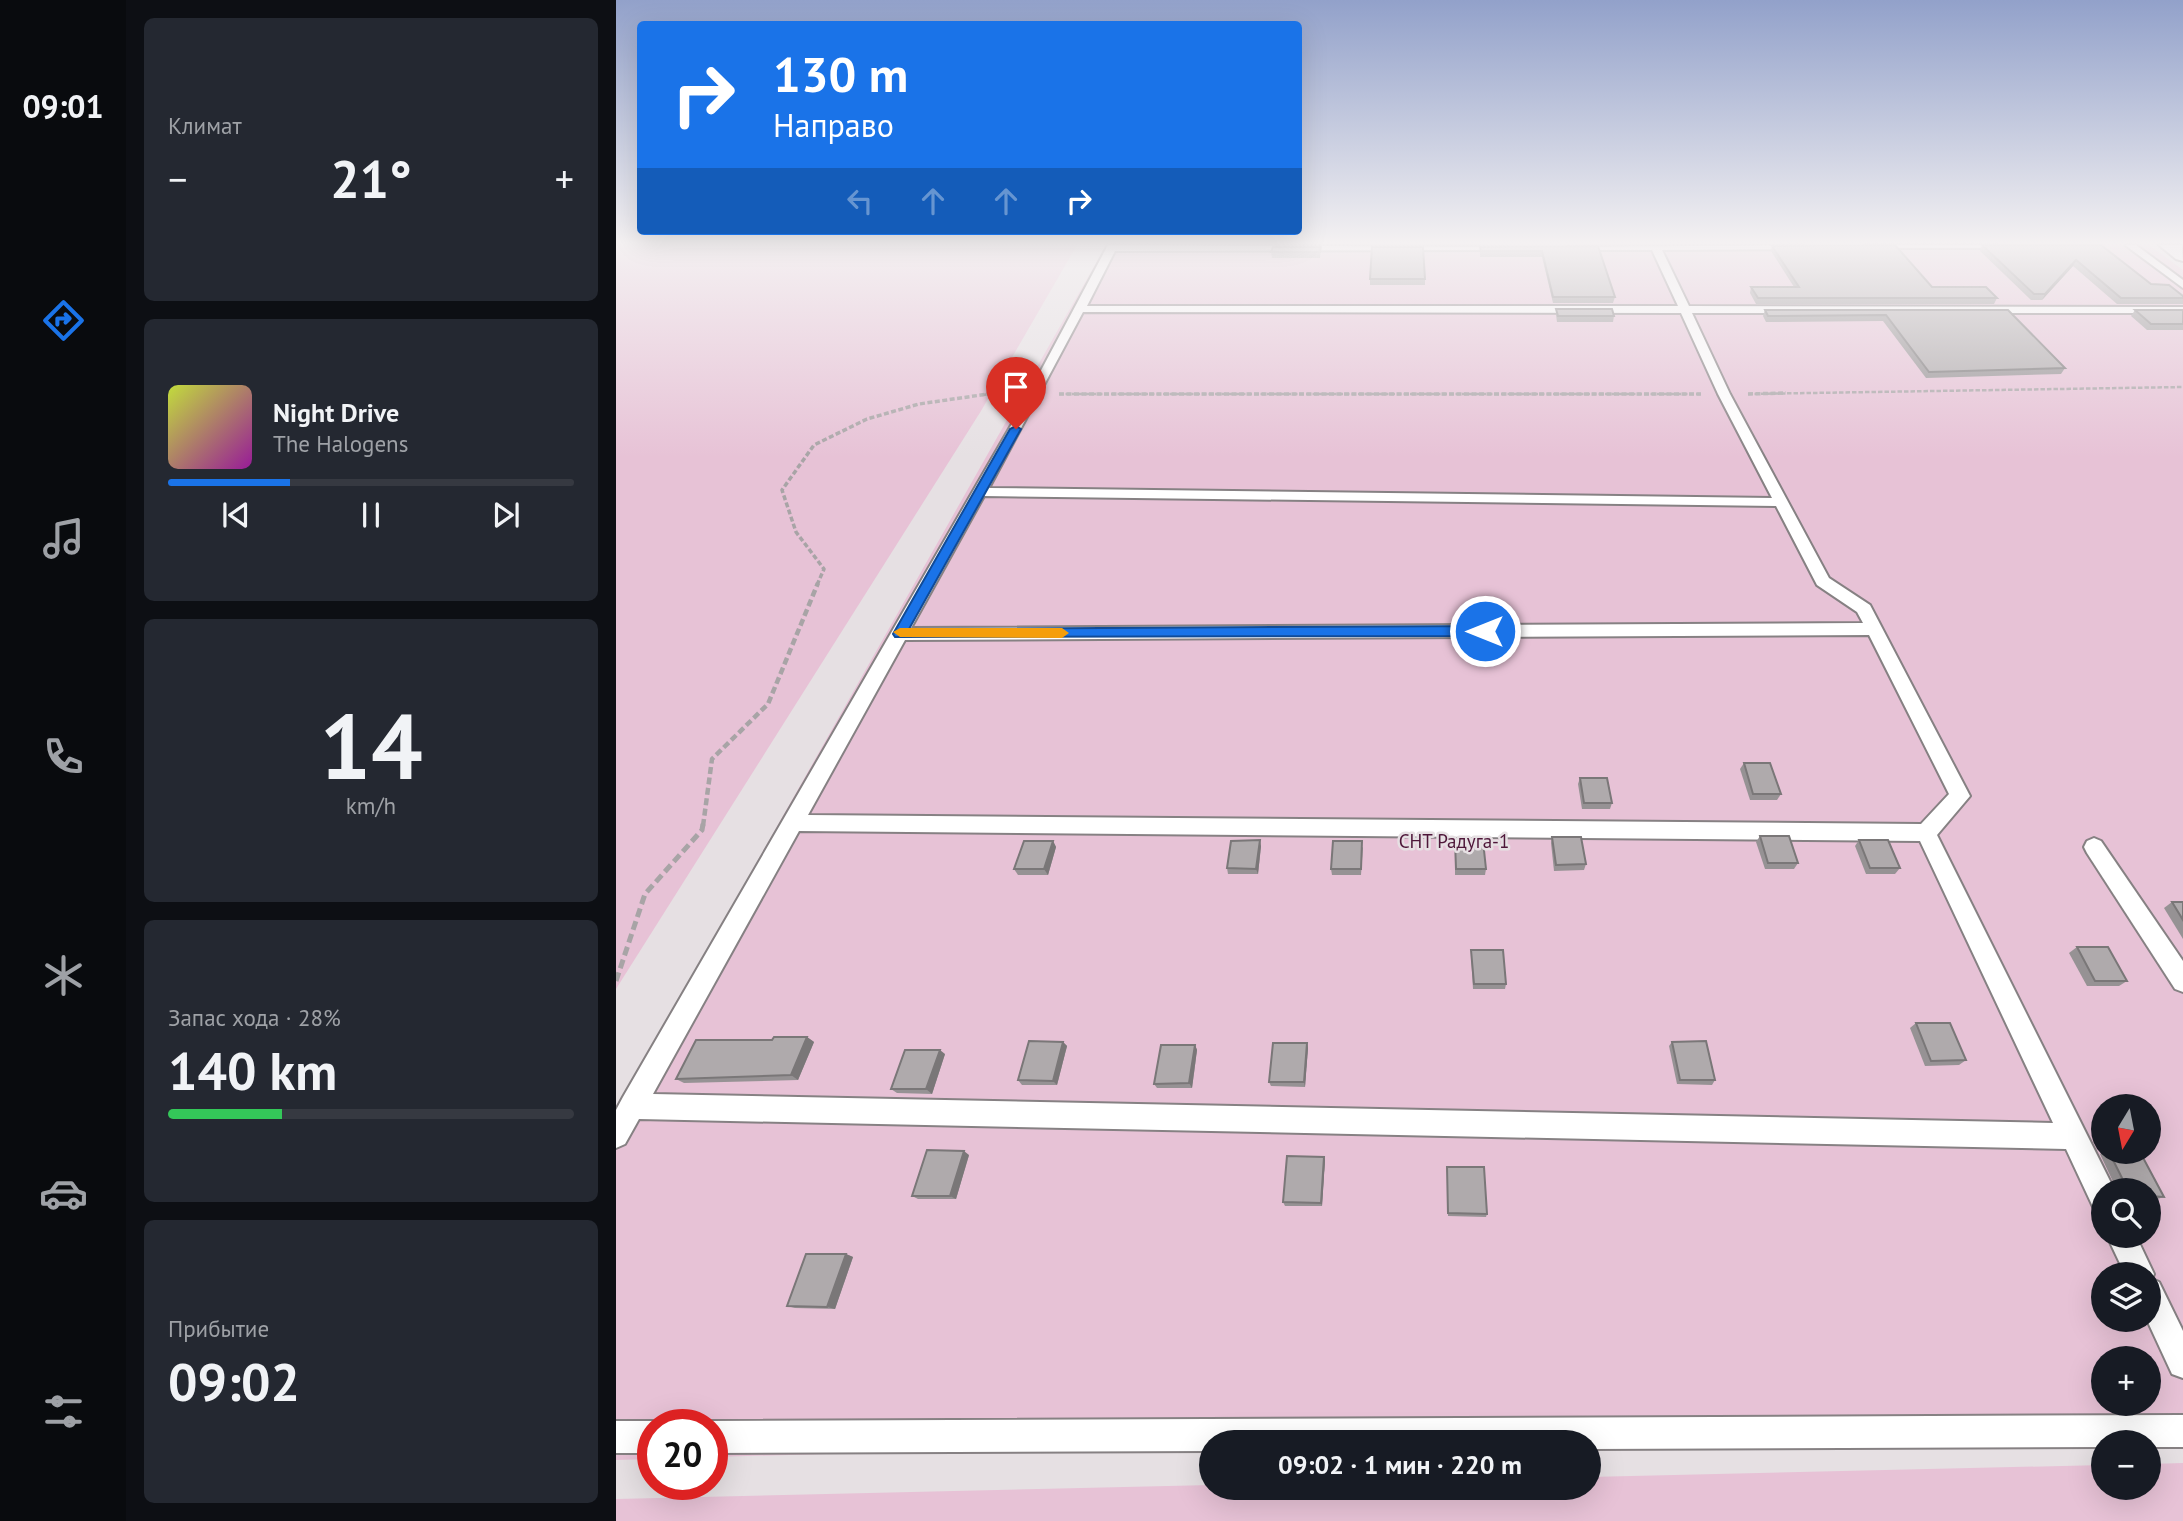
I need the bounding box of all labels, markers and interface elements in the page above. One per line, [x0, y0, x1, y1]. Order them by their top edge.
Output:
text: 130 m [773, 42, 908, 106]
icon: right [658, 49, 749, 140]
text: 09:01 [22, 85, 104, 127]
text: Направо [773, 104, 894, 146]
text: Климат [168, 111, 242, 140]
text: 21° [330, 145, 412, 212]
text: − [168, 154, 187, 203]
text: + [555, 154, 574, 203]
icon: left [841, 182, 879, 220]
icon: ahead [914, 182, 952, 220]
icon: ahead [987, 182, 1025, 220]
icon: right [1060, 182, 1098, 220]
icon: directions [39, 296, 88, 345]
pin [986, 357, 1046, 429]
icon: arrive [997, 368, 1035, 406]
text: Night Drive [273, 396, 399, 429]
text: The Halogens [273, 429, 408, 458]
icon: previous [217, 496, 255, 534]
icon: pause [352, 496, 390, 534]
icon: next [487, 496, 525, 534]
icon: music [39, 514, 88, 563]
position arrow [1448, 594, 1522, 668]
text: 14 [319, 686, 423, 804]
icon: phone [39, 732, 88, 781]
text: km/h [346, 791, 396, 820]
park label: СНТ Радуга-1 [1399, 829, 1509, 853]
icon: climate [39, 951, 88, 1000]
text: Запас хода · 28% [168, 1003, 341, 1032]
text: 140 km [168, 1037, 337, 1104]
north arrow [2091, 1094, 2161, 1164]
map controls [2091, 1094, 2161, 1500]
icon: car [39, 1169, 88, 1218]
button: search [2091, 1178, 2161, 1248]
button: layers [2091, 1262, 2161, 1332]
text: Прибытие [168, 1314, 269, 1343]
button: + [2091, 1346, 2161, 1416]
text: 09:02 [168, 1348, 300, 1415]
icon: filters [39, 1387, 88, 1436]
speed limit sign: 20 [637, 1409, 728, 1500]
button: − [2091, 1430, 2161, 1500]
text: 09:02 · 1 мин · 220 m [1278, 1448, 1522, 1481]

